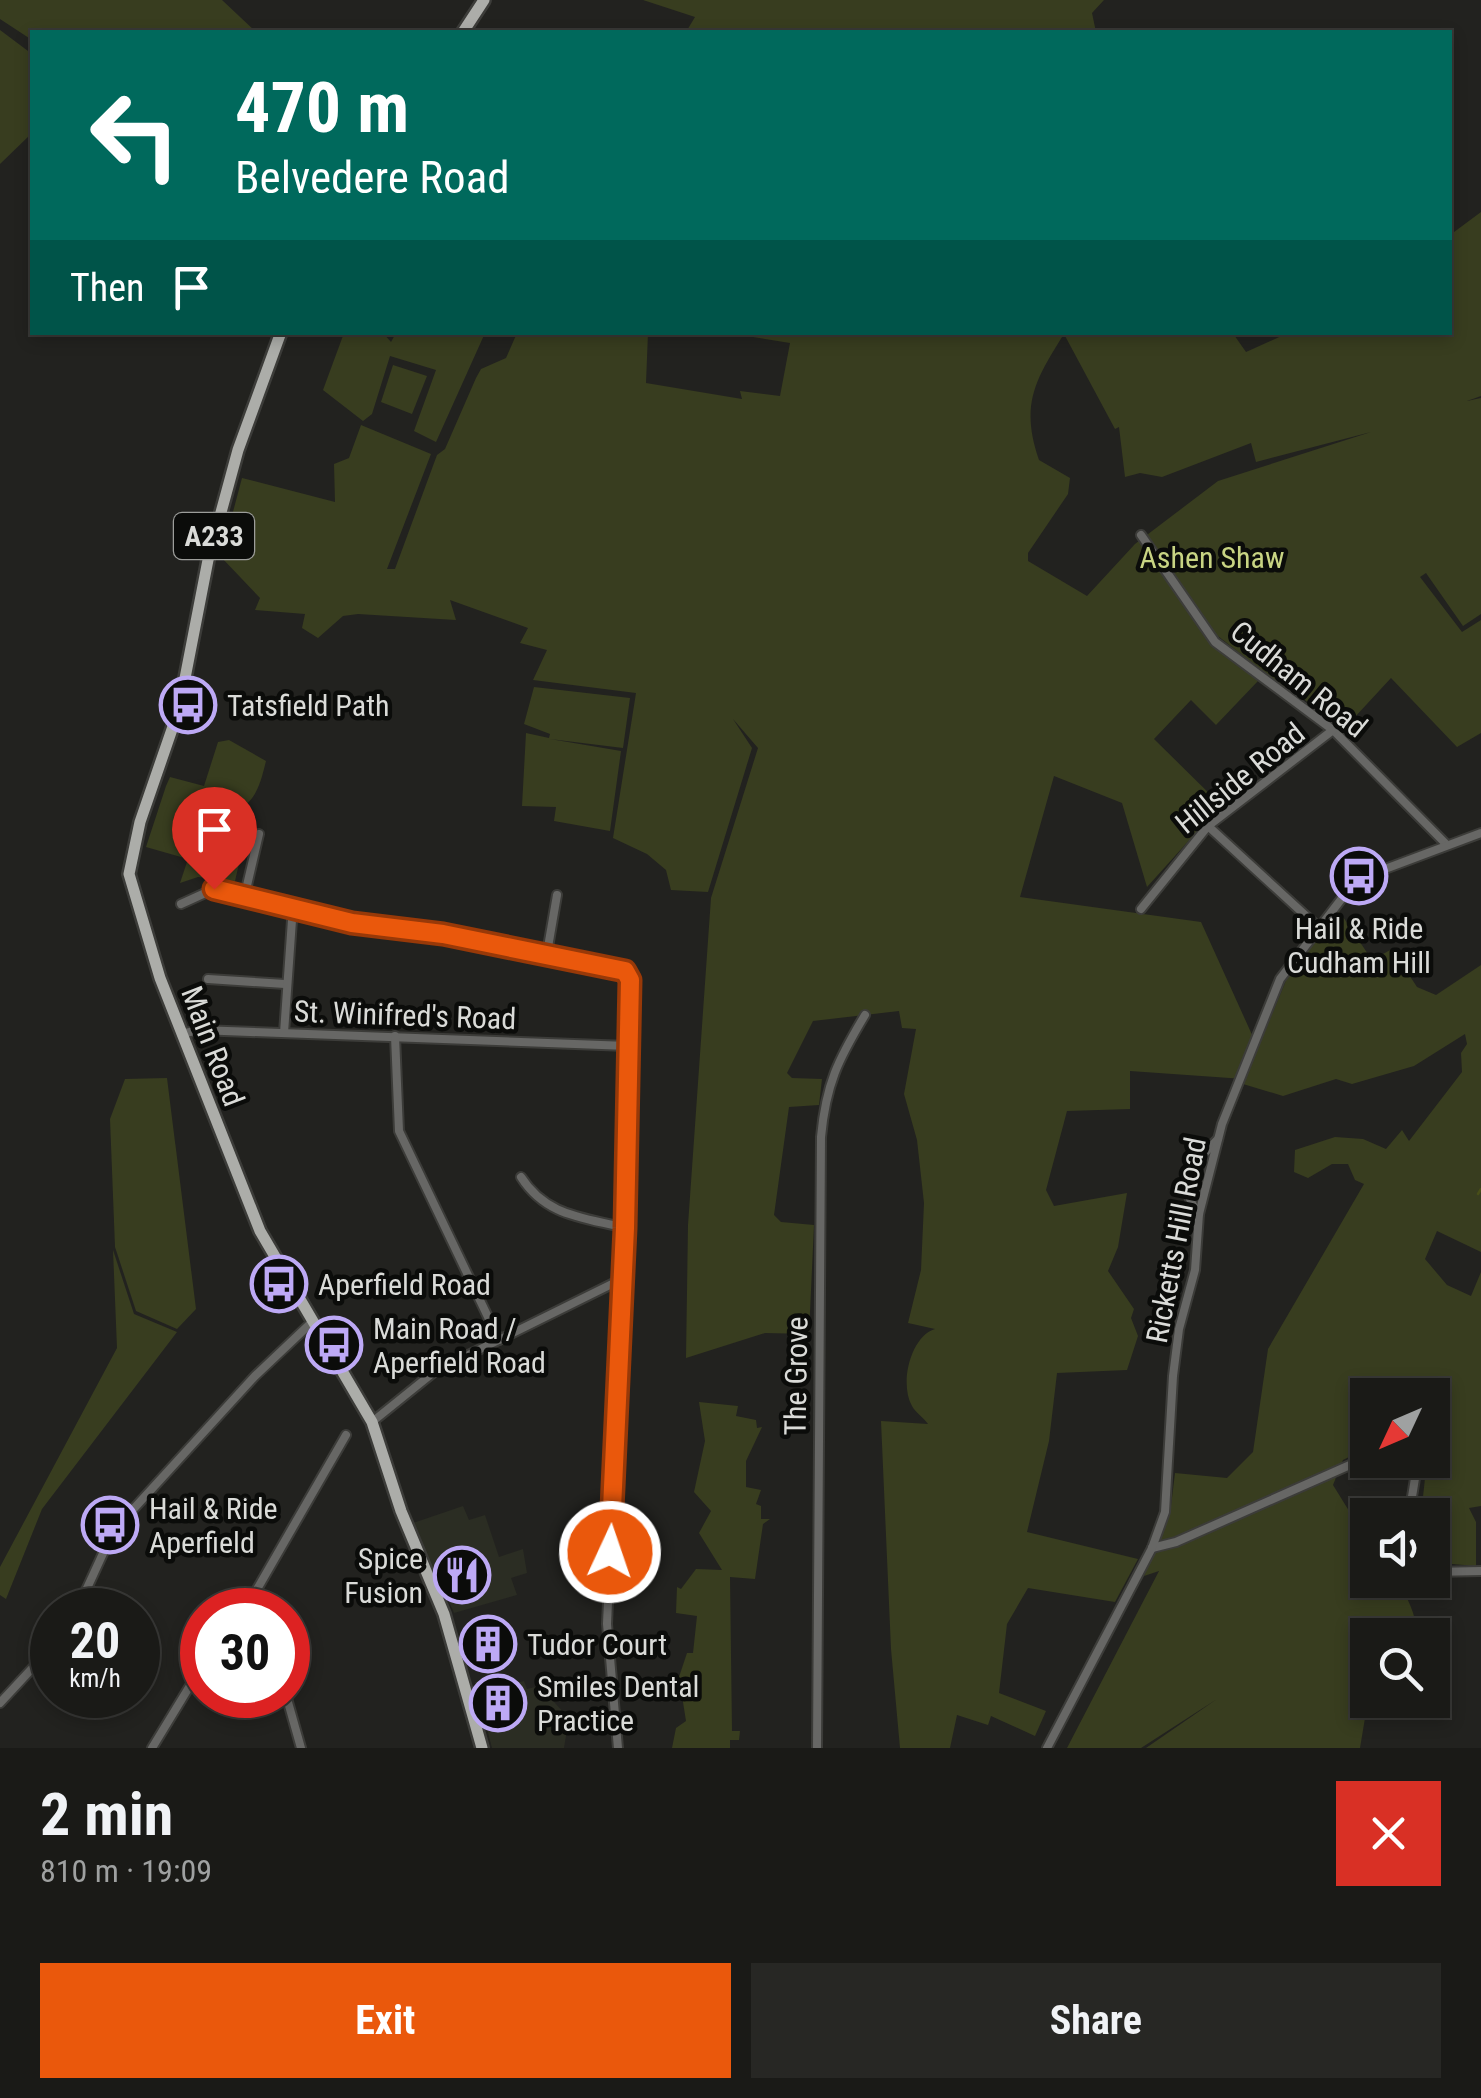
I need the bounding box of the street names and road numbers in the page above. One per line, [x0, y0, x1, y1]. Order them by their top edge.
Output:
road number: A233 [174, 513, 254, 559]
street label: Cudham Road [1224, 613, 1374, 745]
street label: Hillside Road [1168, 715, 1312, 841]
street label: Main Road [174, 981, 252, 1111]
street label: St. Winifred's Road [293, 994, 517, 1036]
street label: Ricketts Hill Road [1139, 1134, 1213, 1346]
street label: The Grove [777, 1316, 815, 1436]

